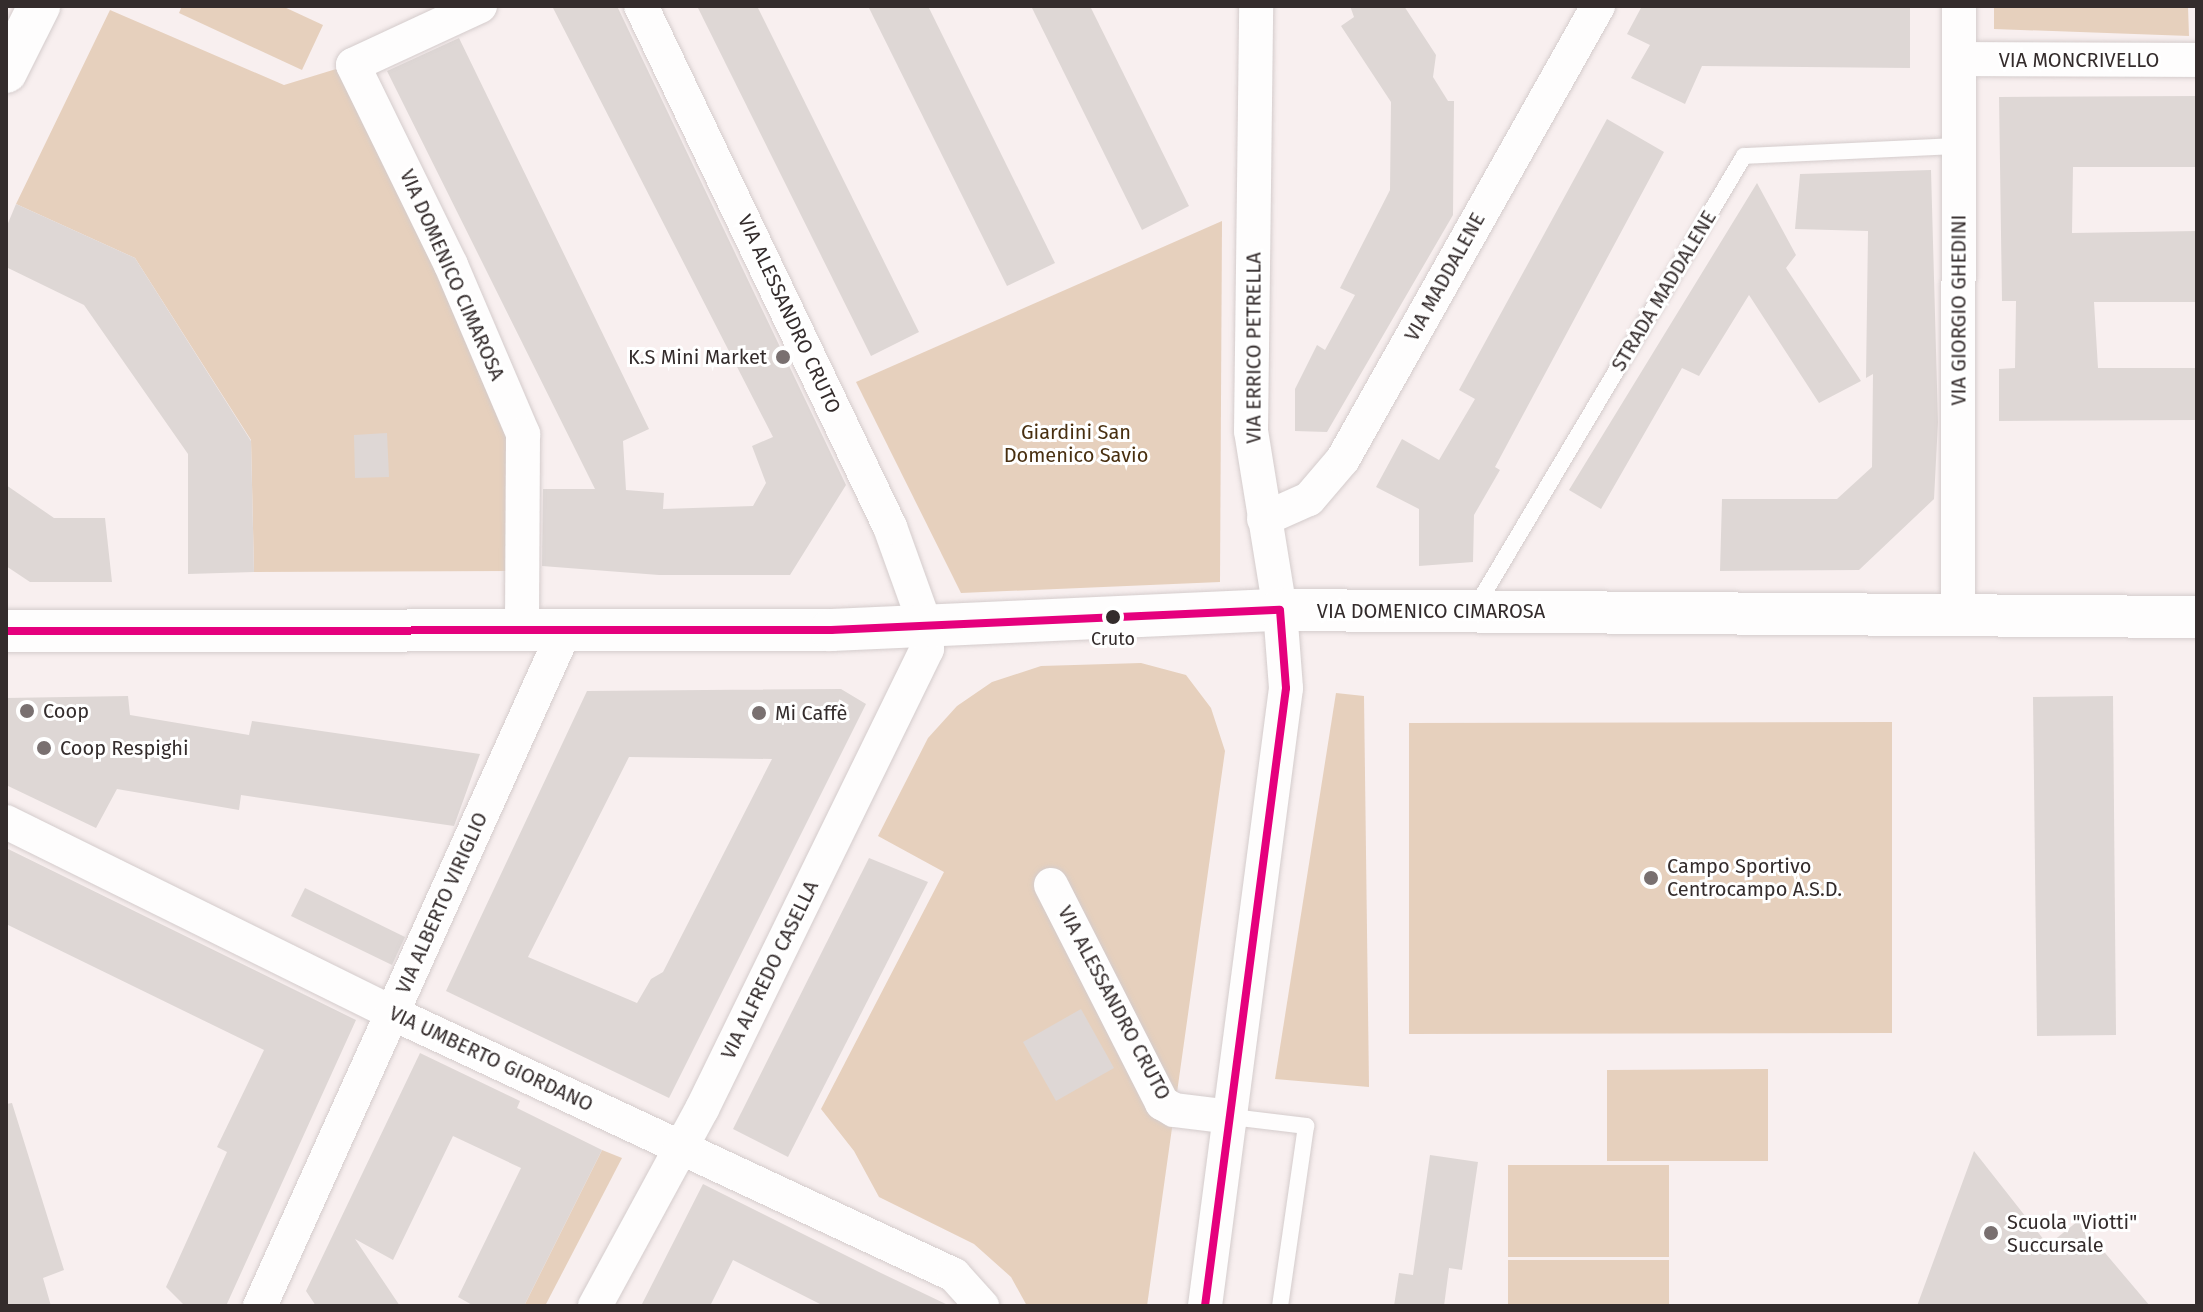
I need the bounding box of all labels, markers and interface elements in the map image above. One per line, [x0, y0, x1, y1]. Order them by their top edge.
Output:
street label: VIA MONCRIVELLO [1999, 48, 2159, 72]
street label: VIA DOMENICO CIMAROSA [395, 166, 509, 384]
street label: STRADA MADDALENE [1607, 206, 1721, 376]
street label: VIA MADDALENE [1400, 209, 1490, 345]
street label: VIA ALESSANDRO CRUTO [732, 211, 846, 417]
street label: VIA GIORGIO GHEDINI [1947, 215, 1971, 405]
street label: VIA ERRICO PETRELLA [1242, 252, 1266, 444]
place label: K.S Mini Market [628, 345, 767, 369]
marker: K.S Mini Market [774, 348, 792, 366]
park label: Giardini San Domenico Savio [1004, 420, 1148, 467]
street label: VIA DOMENICO CIMAROSA [1317, 599, 1545, 623]
marker: Cruto [1105, 609, 1121, 625]
place label: Cruto [1091, 628, 1135, 650]
place label: Coop [43, 699, 89, 723]
place label: Mi Caffè [775, 701, 847, 725]
marker: Coop [18, 702, 36, 720]
marker: Mi Caffè [750, 704, 768, 722]
place label: Coop Respighi [60, 736, 189, 760]
marker: Coop Respighi [35, 739, 53, 757]
street label: VIA ALBERTO VIRIGLIO [391, 809, 493, 997]
place label: Campo Sportivo Centrocampo A.S.D. [1667, 854, 1842, 901]
marker: Campo Sportivo Centrocampo A.S.D. [1642, 869, 1660, 887]
street label: VIA ALFREDO CASELLA [716, 877, 824, 1063]
street label: VIA ALESSANDRO CRUTO [1053, 902, 1175, 1104]
street label: VIA UMBERTO GIORDANO [385, 1001, 597, 1117]
place label: Scuola "Viotti" Succursale [2007, 1210, 2137, 1257]
marker: Scuola "Viotti" Succursale [1982, 1224, 2000, 1242]

